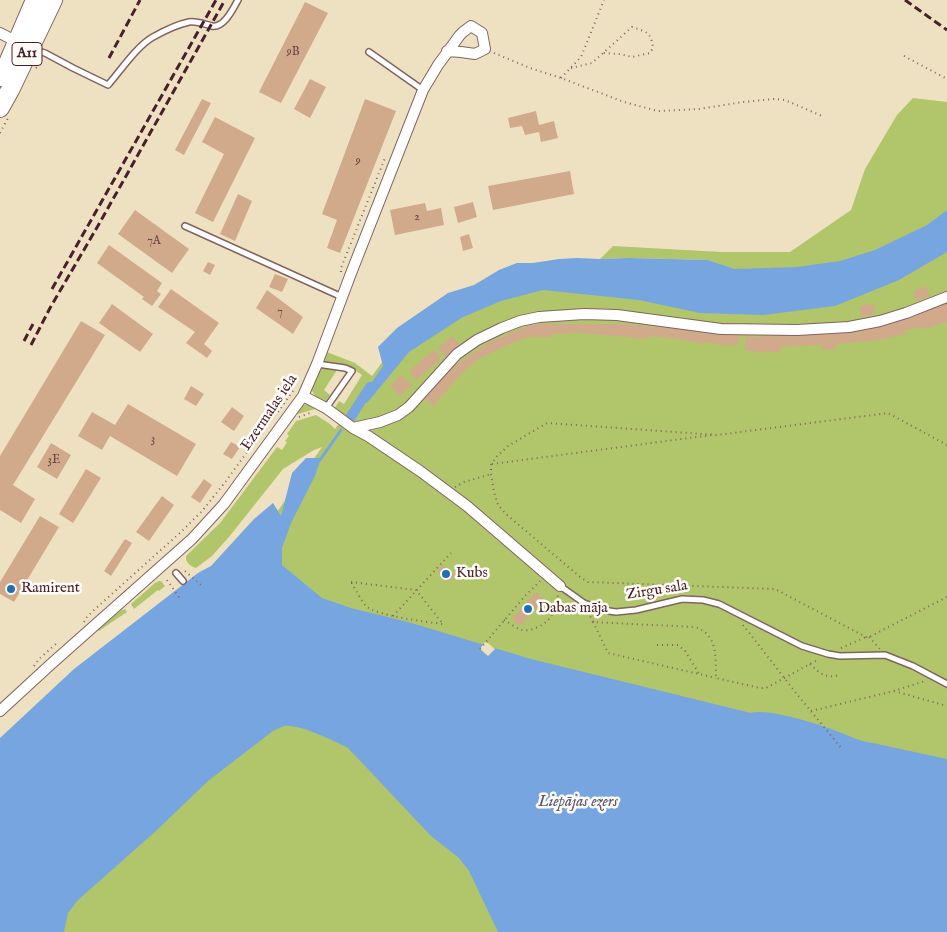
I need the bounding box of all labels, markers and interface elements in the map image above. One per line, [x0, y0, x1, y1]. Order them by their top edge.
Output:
road number: A11 [12, 42, 42, 66]
house number: 9B [286, 46, 300, 60]
house number: 9 [355, 155, 361, 169]
house number: 2 [414, 211, 420, 225]
house number: 7A [147, 235, 161, 249]
house number: 7 [277, 306, 283, 320]
street label: Ezermalas iela [238, 371, 302, 455]
house number: 3 [151, 433, 155, 447]
house number: 3E [48, 454, 60, 468]
place label: Kubs [456, 565, 488, 583]
marker: Kubs [440, 568, 452, 580]
street label: Zirgu sala [625, 577, 689, 605]
place label: Ramirent [21, 580, 80, 598]
marker: Ramirent [5, 583, 17, 595]
place label: Dabas māja [538, 600, 608, 618]
marker: Dabas māja [522, 603, 534, 615]
water label: Liepājas ezers [538, 793, 618, 813]

